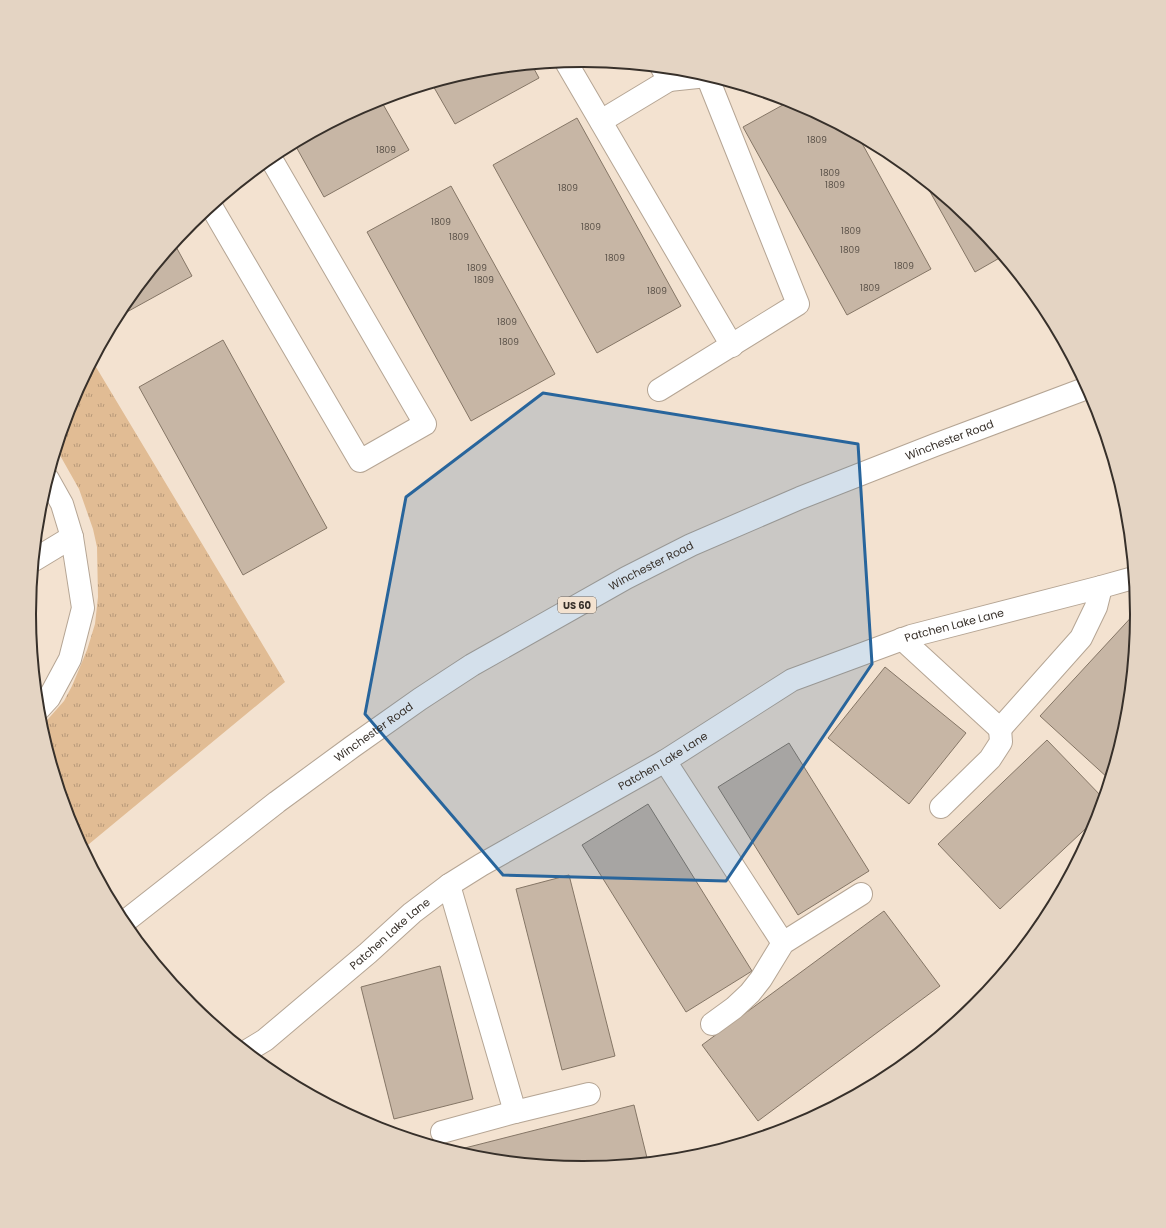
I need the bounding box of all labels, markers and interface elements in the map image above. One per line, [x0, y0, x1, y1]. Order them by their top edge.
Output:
house number: 1809 [807, 134, 827, 146]
house number: 1809 [376, 144, 396, 156]
house number: 1809 [820, 167, 840, 179]
house number: 1809 [825, 179, 845, 191]
house number: 1809 [558, 182, 578, 194]
house number: 1809 [431, 216, 451, 228]
house number: 1809 [581, 221, 601, 233]
house number: 1809 [841, 225, 861, 237]
house number: 1809 [449, 231, 469, 243]
house number: 1809 [840, 244, 860, 256]
house number: 1809 [605, 252, 625, 264]
house number: 1809 [894, 260, 914, 272]
house number: 1809 [467, 262, 487, 274]
house number: 1809 [474, 274, 494, 286]
house number: 1809 [860, 282, 880, 294]
house number: 1809 [647, 285, 667, 297]
house number: 1809 [497, 316, 517, 328]
house number: 1809 [499, 336, 519, 348]
street label: Winchester Road [903, 416, 996, 464]
street label: Winchester Road [606, 537, 696, 594]
road number: US 60 [558, 597, 596, 613]
street label: Patchen Lake Lane [902, 604, 1006, 646]
street label: Winchester Road [331, 698, 416, 766]
street label: Patchen Lake Lane [615, 728, 711, 794]
street label: Patchen Lake Lane [346, 894, 433, 973]

